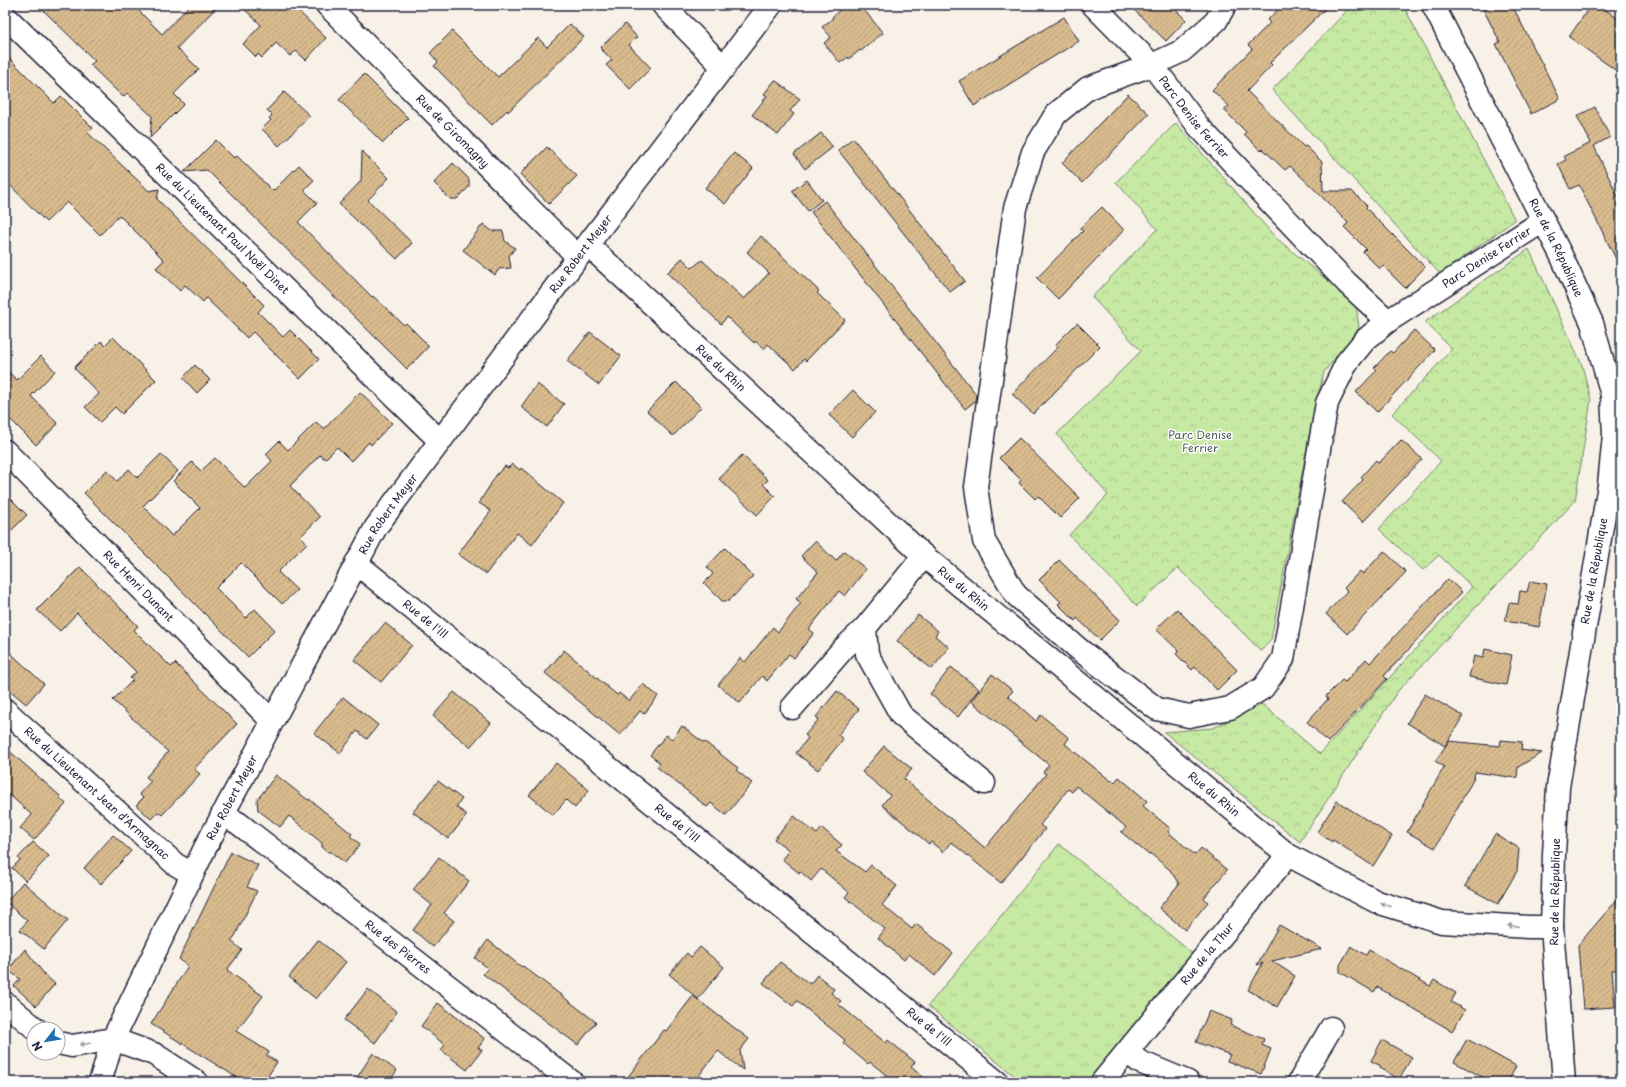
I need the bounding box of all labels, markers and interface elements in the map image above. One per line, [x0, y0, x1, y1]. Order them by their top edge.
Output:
street label: Parc Denise Ferrier [1155, 72, 1233, 162]
street label: Rue de Giromagny [412, 90, 494, 172]
street label: Rue du Lieutenant Paul Noël Dinet [152, 159, 294, 298]
street label: Rue de la République [1525, 195, 1588, 299]
street label: Rue Robert Meyer [545, 210, 616, 296]
street label: Parc Denise Ferrier [1438, 222, 1534, 292]
street label: Rue du Rhin [692, 340, 750, 395]
park label: Parc Denise Ferrier [1168, 426, 1232, 456]
street label: Rue Robert Meyer [354, 469, 422, 557]
street label: Rue de la République [1576, 516, 1611, 625]
street label: Rue Henri Dunant [100, 546, 179, 626]
street label: Rue du Rhin [934, 562, 993, 615]
street label: Rue de l'Ill [399, 595, 452, 642]
street label: Rue du Lieutenant Jean d'Armagnac [21, 722, 174, 864]
street label: Rue Robert Meyer [202, 751, 262, 843]
street label: Rue du Rhin [1185, 767, 1244, 820]
street label: Rue de l'Ill [651, 799, 703, 846]
street label: Rue de la République [1545, 838, 1564, 946]
one-way arrow [1379, 902, 1391, 908]
street label: Rue des Pierres [361, 915, 435, 978]
street label: Rue de la Thur [1176, 918, 1238, 988]
one-way arrow [1507, 923, 1519, 930]
street label: Rue de l'Ill [903, 1003, 955, 1050]
north arrow [26, 1021, 66, 1061]
text: N [27, 1038, 47, 1055]
one-way arrow [79, 1041, 91, 1047]

